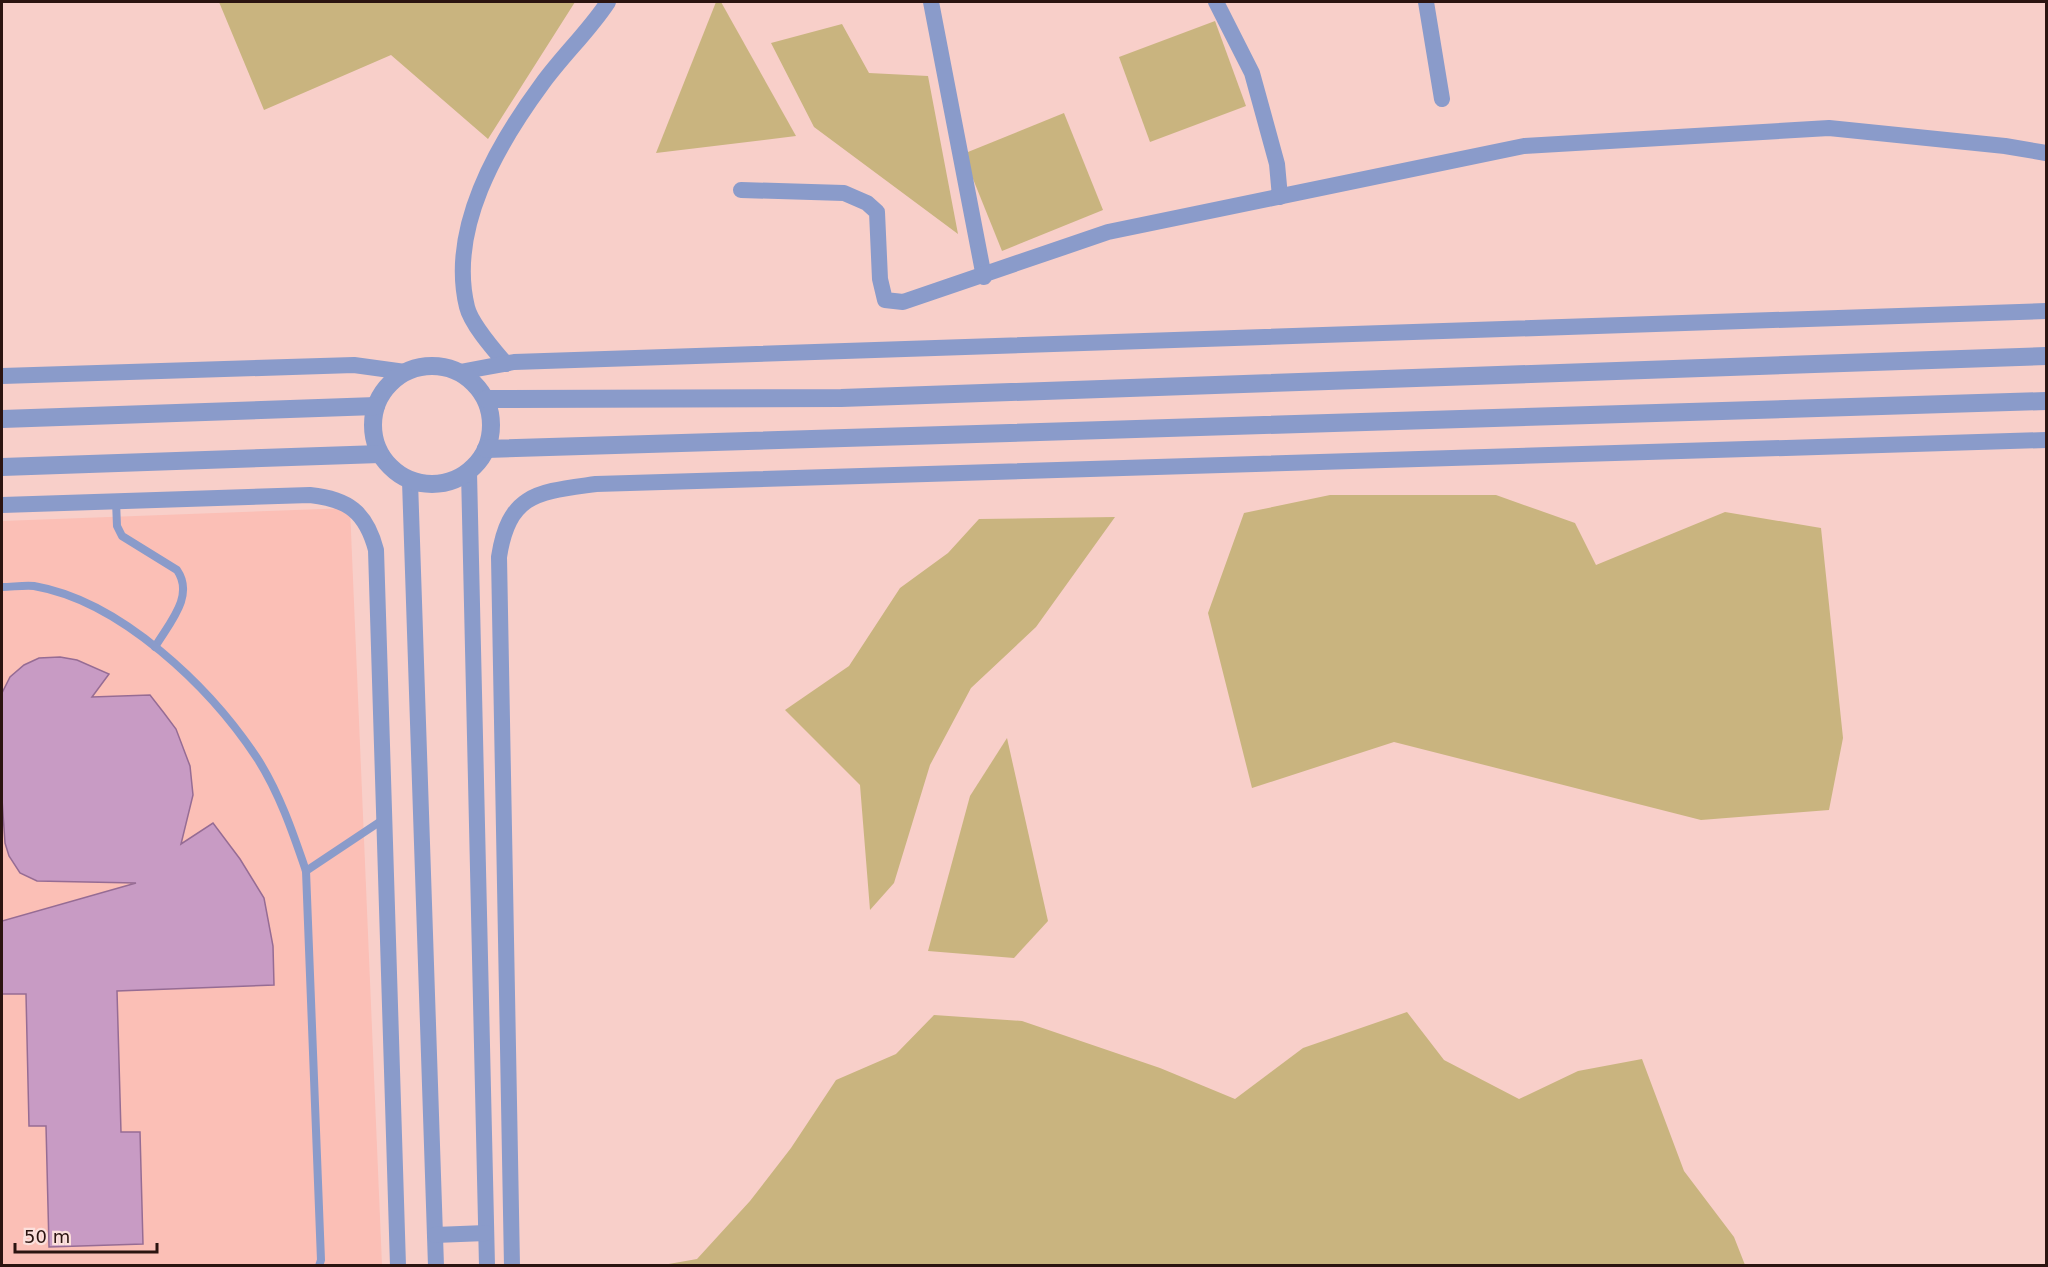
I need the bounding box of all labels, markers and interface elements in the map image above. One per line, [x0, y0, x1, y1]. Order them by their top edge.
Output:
scale bar [15, 1216, 158, 1254]
text: 50 m [24, 1226, 70, 1247]

